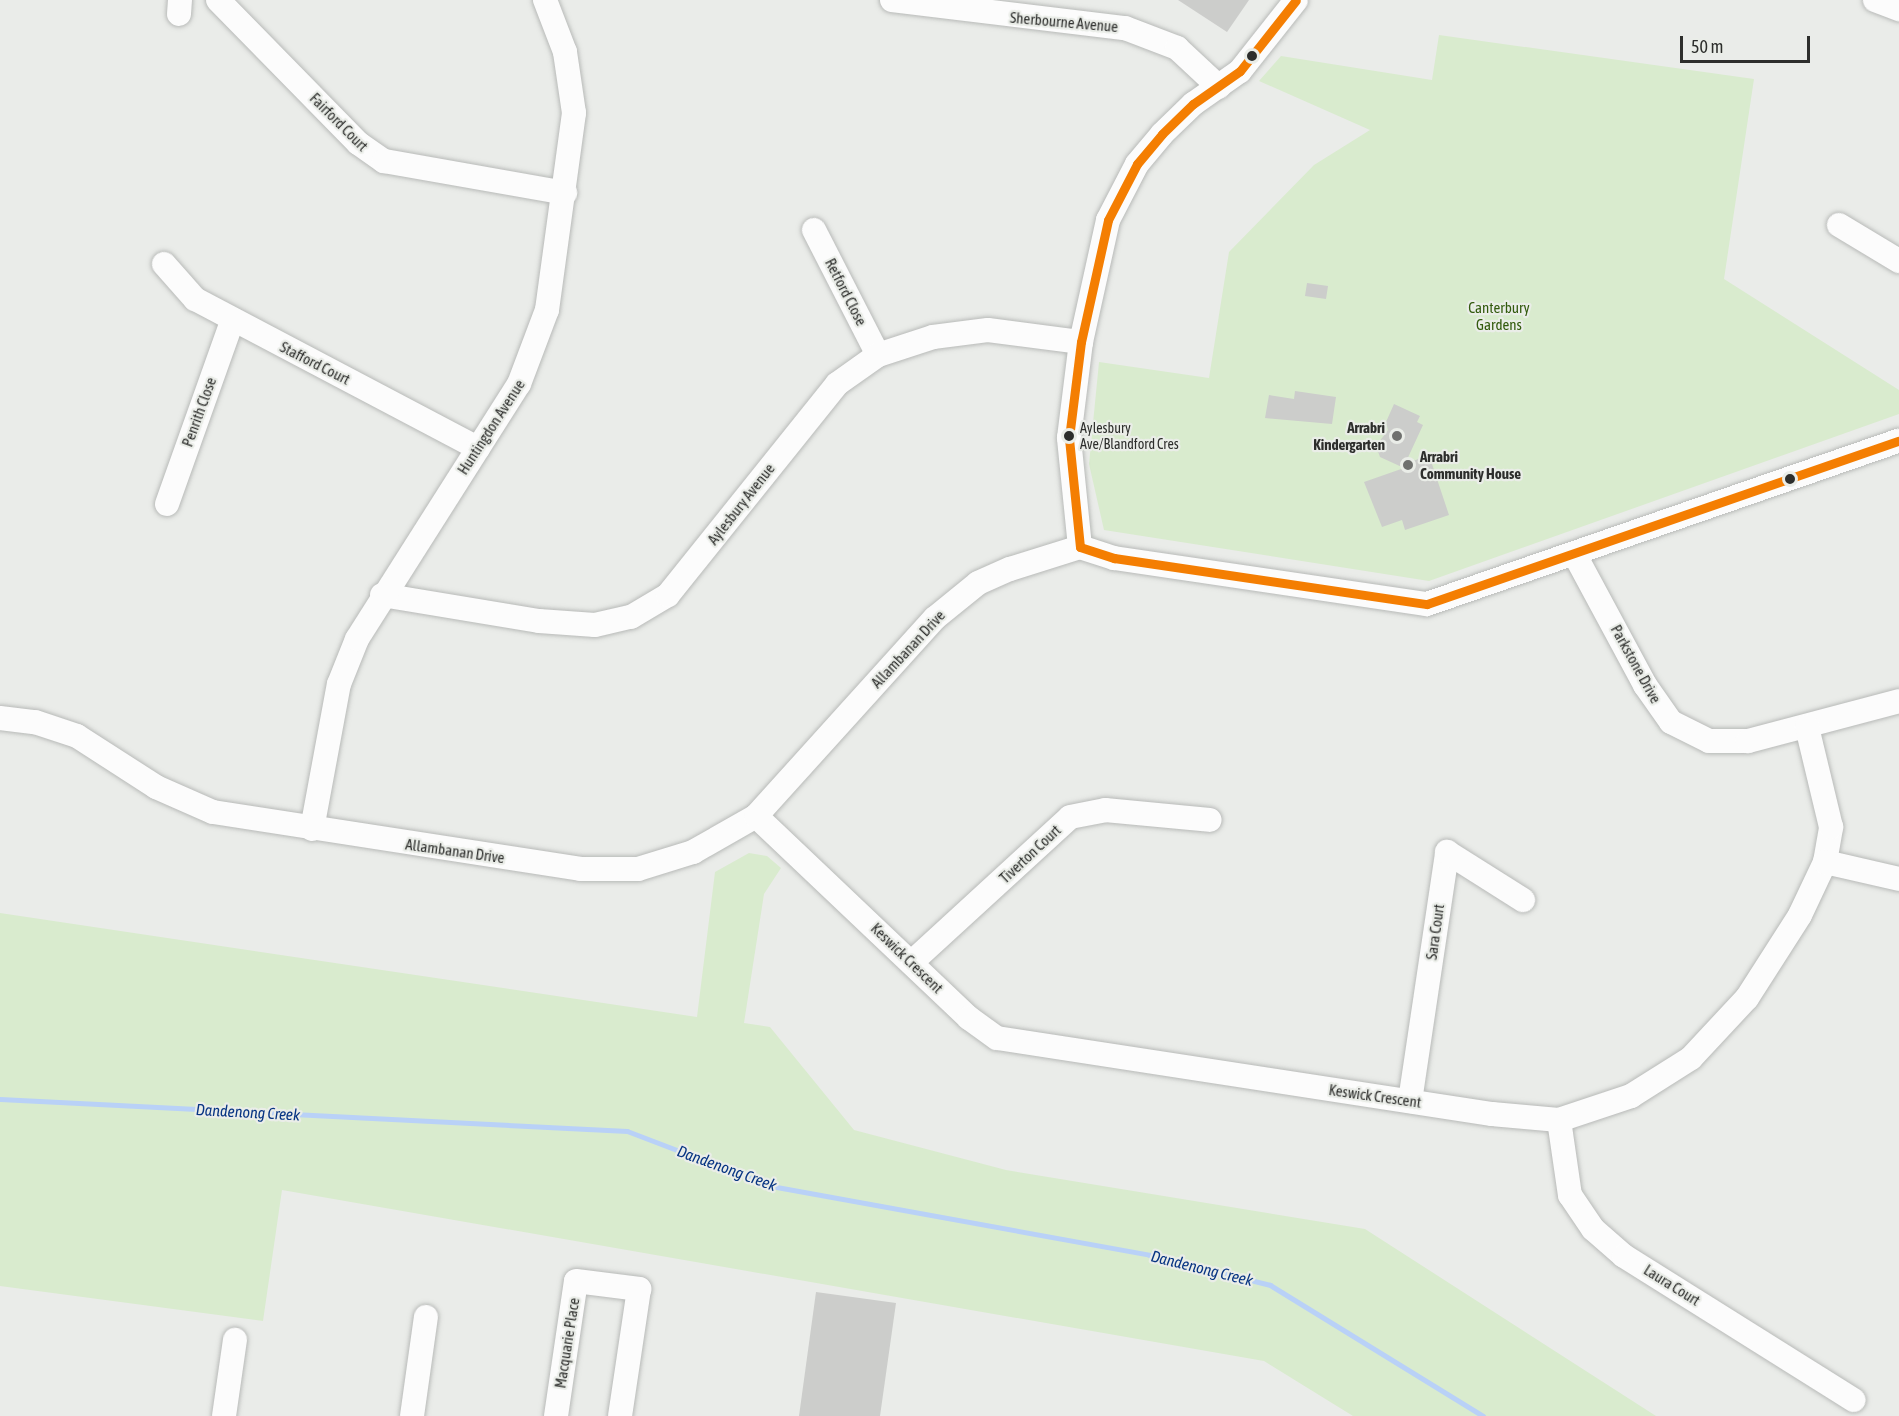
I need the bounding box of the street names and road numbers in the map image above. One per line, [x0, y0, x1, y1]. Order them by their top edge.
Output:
street label: Sherbourne Avenue [1009, 8, 1119, 36]
street label: Fairford Court [306, 89, 372, 155]
street label: Retford Close [821, 255, 871, 329]
street label: Stafford Court [277, 338, 353, 388]
street label: Penrith Close [178, 375, 220, 449]
street label: Huntingdon Avenue [454, 376, 528, 478]
street label: Aylesbury Avenue [704, 460, 778, 548]
street label: Allambanan Drive [867, 606, 949, 692]
street label: Parkstone Drive [1607, 622, 1665, 706]
street label: Tiverton Court [996, 821, 1064, 887]
street label: Allambanan Drive [404, 835, 506, 867]
street label: Sara Court [1422, 903, 1448, 961]
street label: Keswick Crescent [867, 919, 947, 997]
street label: Keswick Crescent [1328, 1081, 1422, 1111]
street label: Laura Court [1641, 1261, 1703, 1309]
street label: Macquarie Place [551, 1297, 583, 1389]

